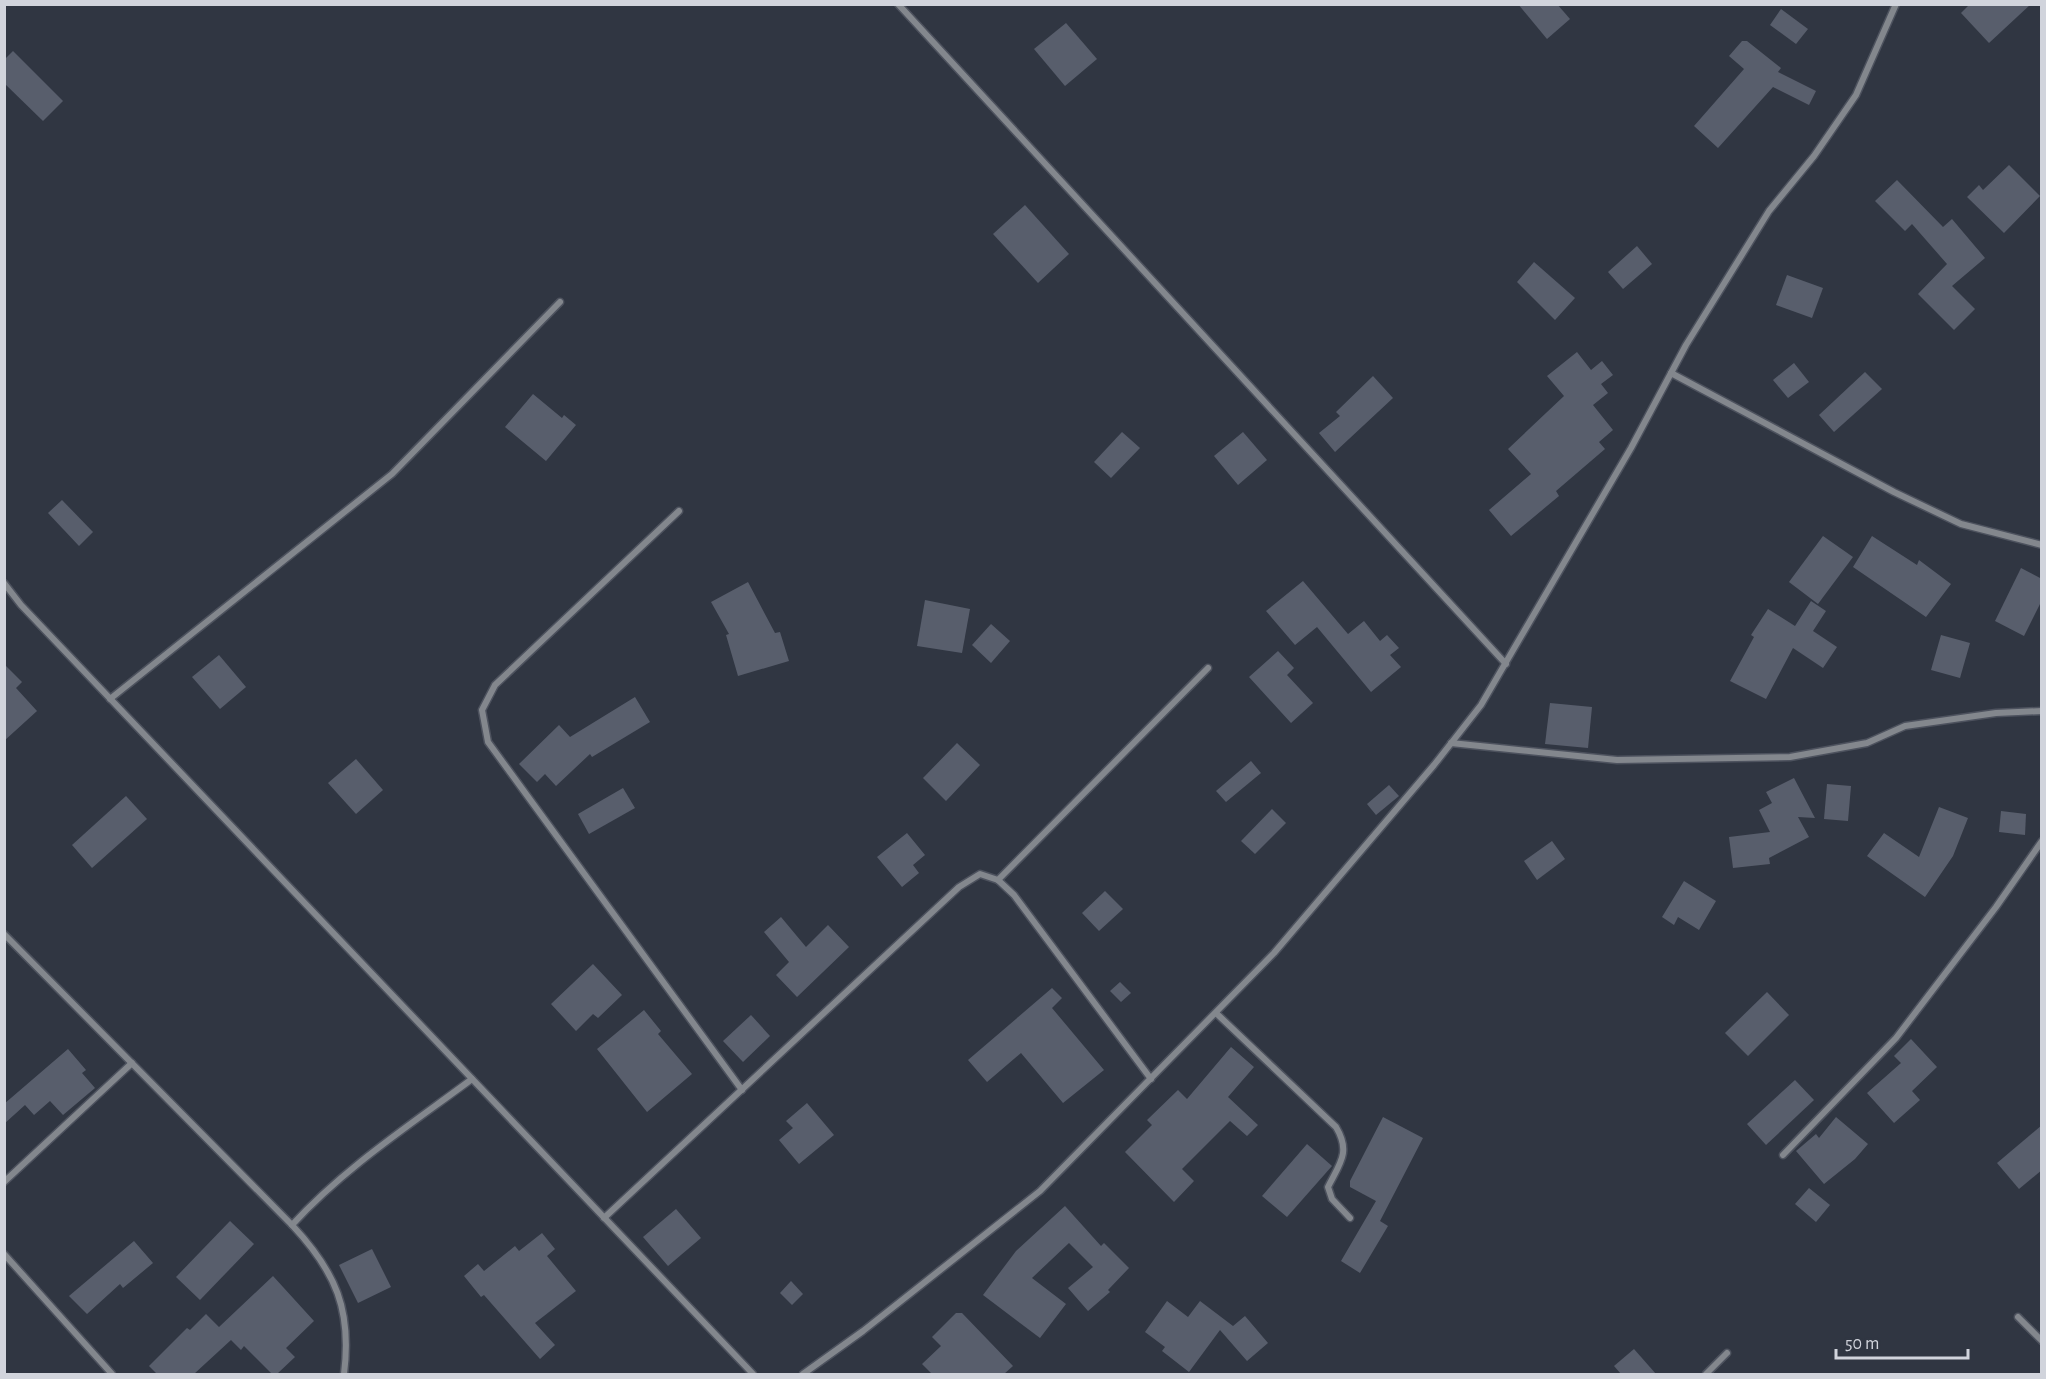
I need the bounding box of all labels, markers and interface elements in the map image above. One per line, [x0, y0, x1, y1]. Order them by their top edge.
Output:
scale bar [1836, 1322, 1968, 1360]
text: 50 m [1845, 1335, 1879, 1353]

